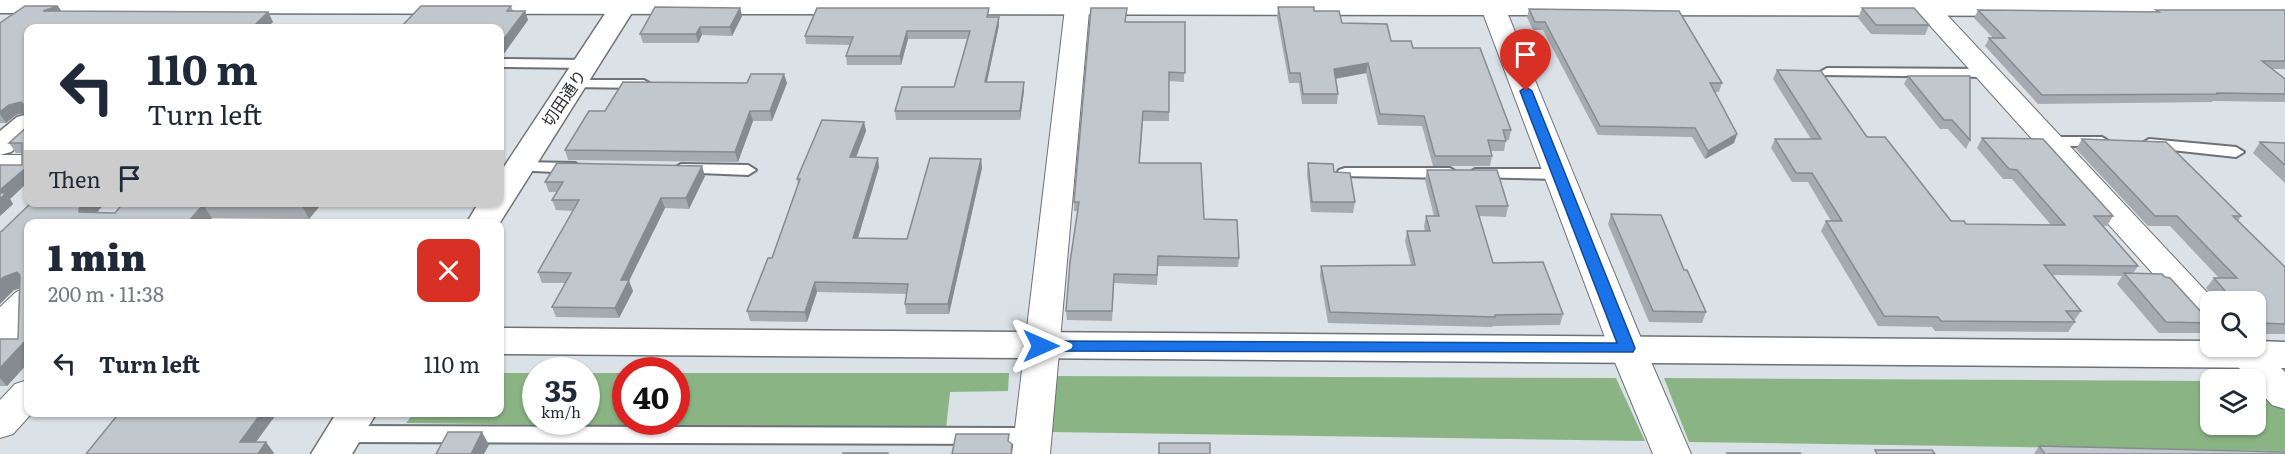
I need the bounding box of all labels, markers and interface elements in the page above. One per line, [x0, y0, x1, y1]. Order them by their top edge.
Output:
pin [1500, 29, 1551, 91]
text: 110 m [147, 36, 258, 98]
icon: arrive [1509, 38, 1542, 71]
icon: left [48, 48, 126, 126]
street label: 切田通り [535, 64, 591, 131]
text: Turn left [147, 93, 262, 133]
text: Then [48, 162, 101, 195]
icon: arrive [113, 162, 146, 195]
text: 1 min [48, 229, 146, 282]
button: close [417, 239, 480, 302]
text: 200 m · 11:38 [48, 278, 164, 308]
map controls [2200, 291, 2266, 435]
button: search [2200, 291, 2266, 357]
position arrow [1009, 314, 1073, 378]
icon: left [48, 347, 81, 380]
text: Turn left [99, 347, 200, 380]
text: 110 m [424, 347, 480, 380]
speed limit sign: 40 [612, 357, 690, 435]
text: 35 [545, 367, 577, 411]
button: layers [2200, 369, 2266, 435]
text: km/h [541, 400, 581, 423]

